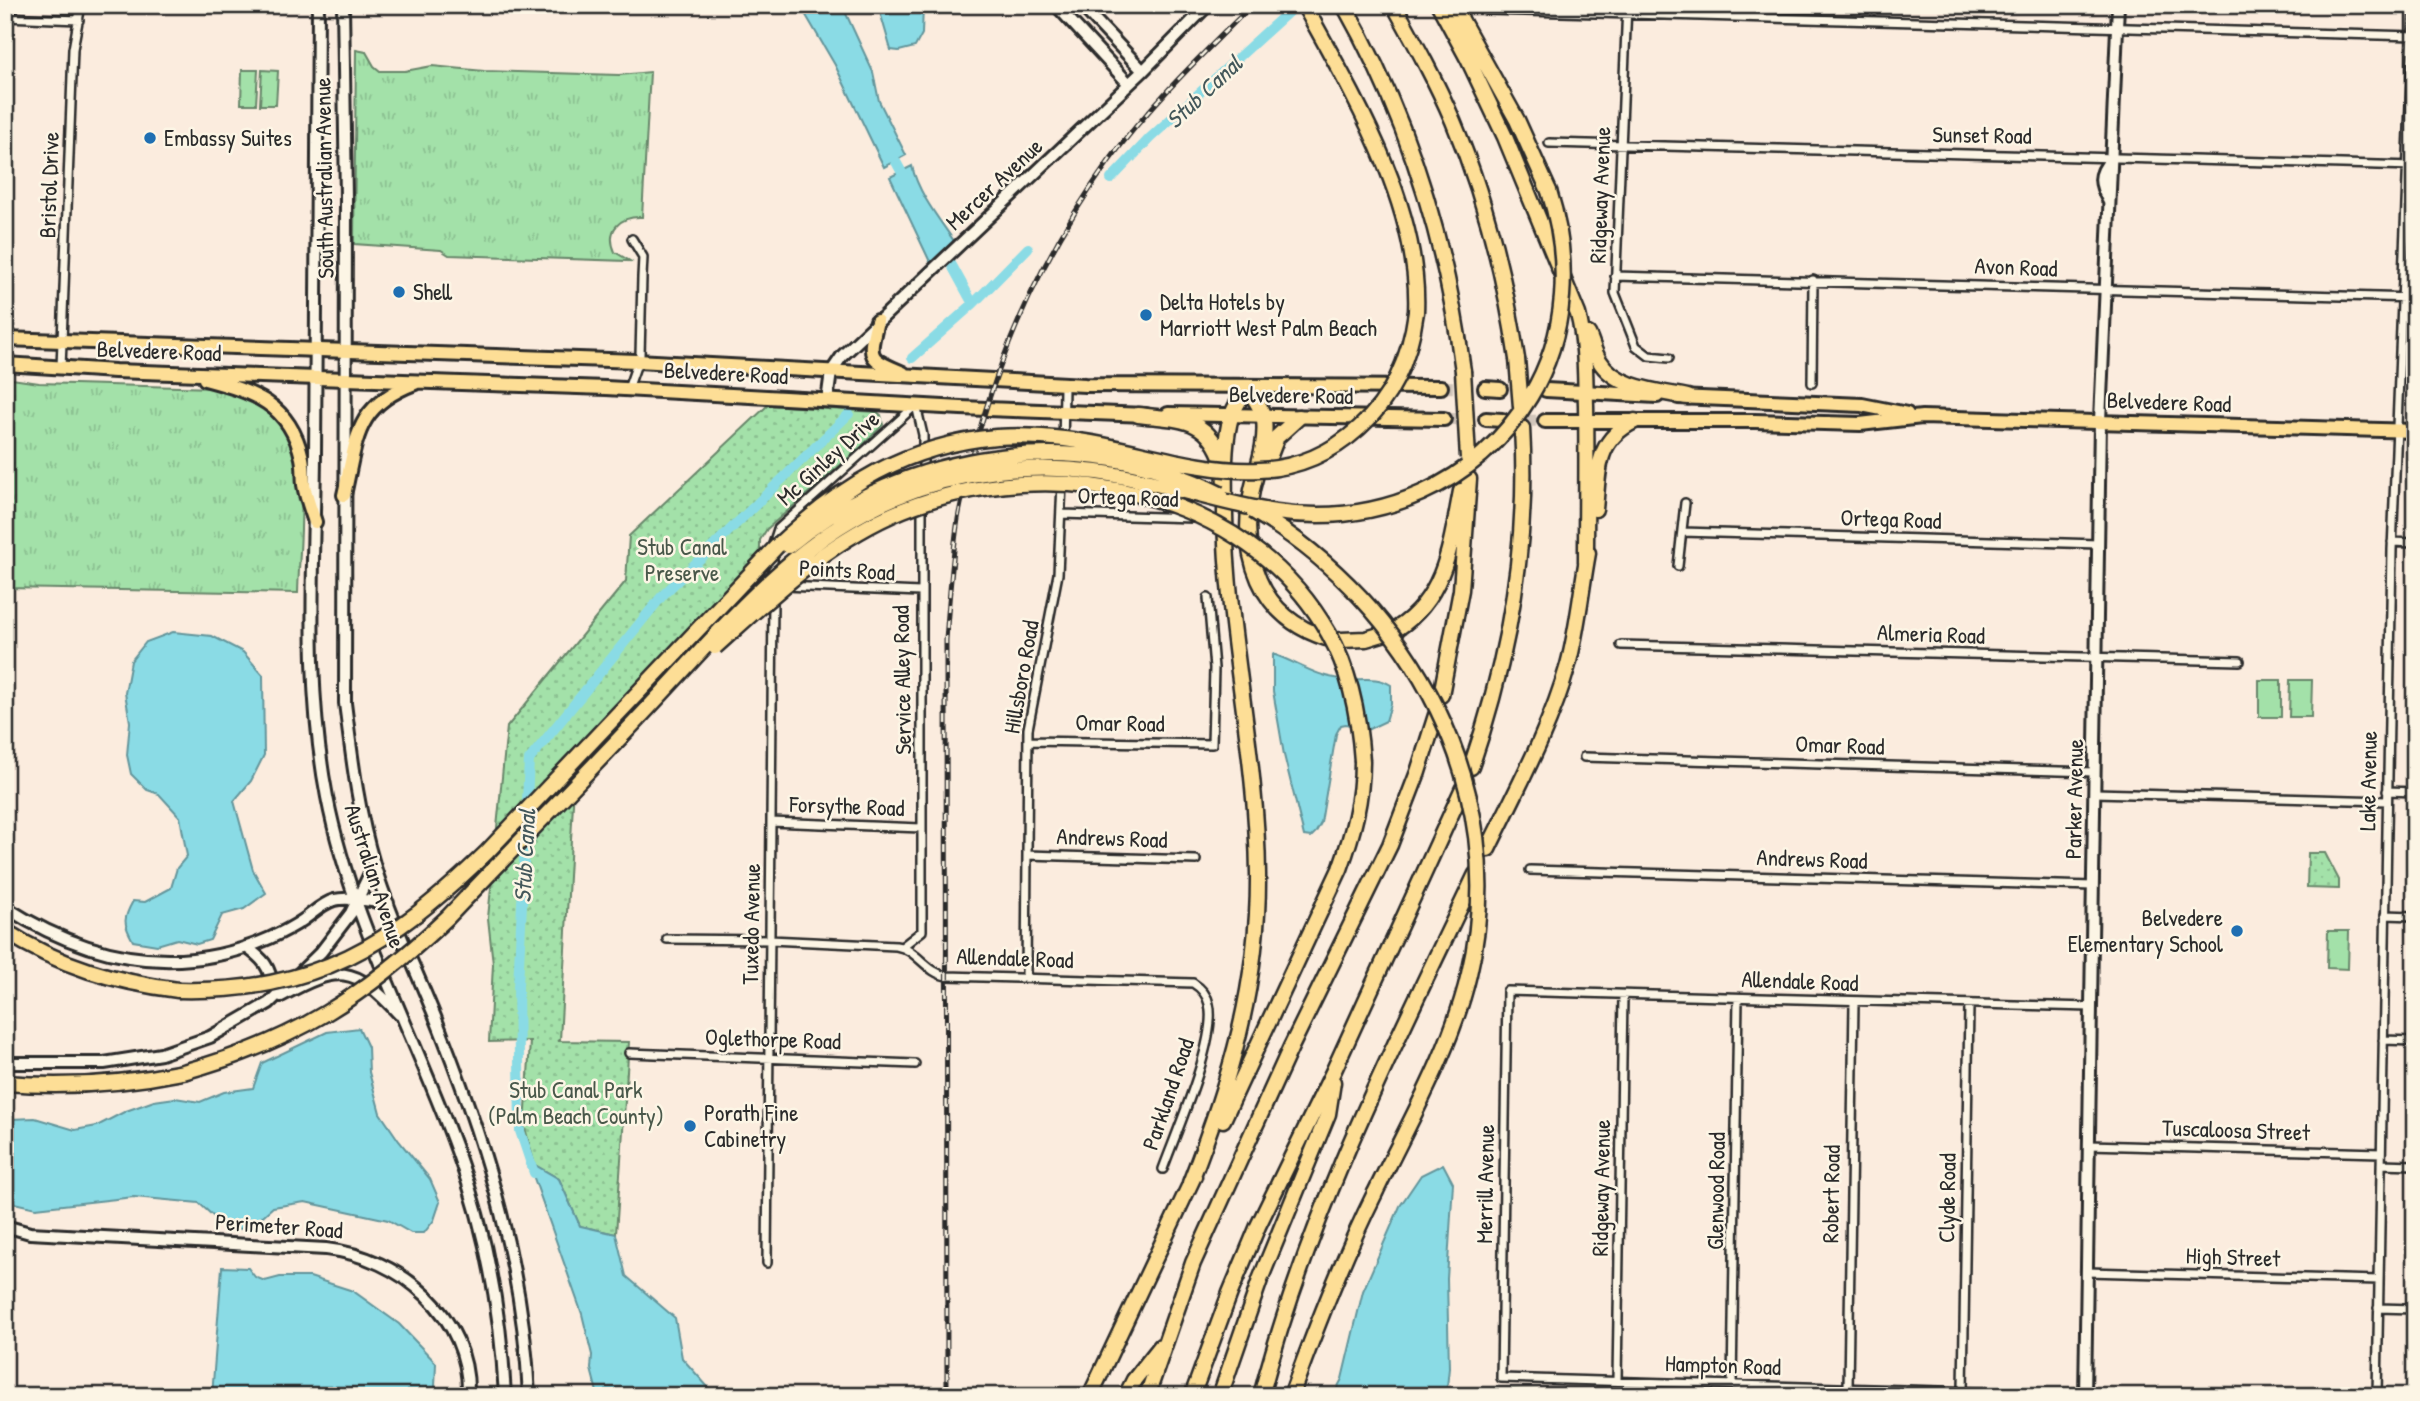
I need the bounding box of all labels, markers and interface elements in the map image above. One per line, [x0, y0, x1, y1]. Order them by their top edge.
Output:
water label: Stub Canal [1158, 47, 1250, 135]
street label: South Australian Avenue [306, 77, 341, 279]
street label: Sunset Road [1932, 118, 2032, 151]
place label: Embassy Suites [164, 122, 292, 153]
street label: Ridgeway Avenue [1582, 126, 1617, 264]
marker: Embassy Suites [142, 130, 158, 146]
street label: Bristol Drive [31, 131, 66, 239]
street label: Mercer Avenue [938, 131, 1049, 237]
street label: Avon Road [1974, 250, 2058, 283]
place label: Shell [413, 276, 453, 307]
marker: Shell [391, 284, 407, 300]
place label: Delta Hotels by Marriott West Palm Beach [1160, 286, 1377, 343]
marker: Delta Hotels by Marriott West Palm Beach [1138, 307, 1154, 323]
street label: Belvedere Road [96, 333, 222, 368]
street label: Belvedere Road [663, 354, 789, 391]
street label: Belvedere Road [1229, 378, 1353, 411]
street label: Belvedere Road [2106, 384, 2232, 419]
street label: Mc Ginley Drive [770, 403, 886, 512]
street label: Ortega Road [1077, 479, 1179, 514]
street label: Ortega Road [1840, 501, 1942, 536]
park label: Stub Canal Preserve [637, 531, 728, 588]
street label: Points Road [798, 552, 896, 587]
street label: Service Alley Road [885, 605, 918, 755]
street label: Almeria Road [1876, 616, 1986, 651]
street label: Hillsboro Road [995, 618, 1046, 736]
street label: Omar Road [1075, 706, 1165, 739]
street label: Omar Road [1795, 727, 1885, 762]
street label: Lake Avenue [2351, 731, 2384, 831]
street label: Parker Avenue [2057, 739, 2090, 859]
street label: Forsythe Road [788, 788, 905, 823]
street label: Australian Avenue [338, 800, 413, 952]
water label: Stub Canal [506, 807, 543, 903]
street label: Andrews Road [1056, 820, 1168, 855]
street label: Andrews Road [1756, 841, 1868, 876]
street label: Tuxedo Avenue [734, 863, 767, 985]
place label: Belvedere Elementary School [2068, 902, 2224, 959]
marker: Belvedere Elementary School [2229, 923, 2245, 939]
street label: Allendale Road [956, 940, 1074, 975]
street label: Allendale Road [1741, 963, 1859, 998]
street label: Oglethorpe Road [705, 1021, 842, 1056]
street label: Parkland Road [1134, 1034, 1201, 1154]
park label: Stub Canal Park (Palm Beach County) [488, 1074, 664, 1131]
place label: Porath Fine Cabinetry [704, 1097, 798, 1154]
street label: Tuscaloosa Street [2161, 1111, 2312, 1148]
marker: Porath Fine Cabinetry [682, 1118, 698, 1134]
street label: Ridgeway Avenue [1584, 1119, 1617, 1257]
street label: Merrill Avenue [1468, 1124, 1501, 1244]
street label: Glenwood Road [1699, 1132, 1732, 1250]
street label: Robert Road [1814, 1145, 1847, 1243]
street label: Clyde Road [1930, 1153, 1963, 1243]
street label: Perimeter Road [214, 1206, 344, 1245]
street label: High Street [2185, 1239, 2282, 1274]
street label: Hampton Road [1665, 1347, 1781, 1382]

